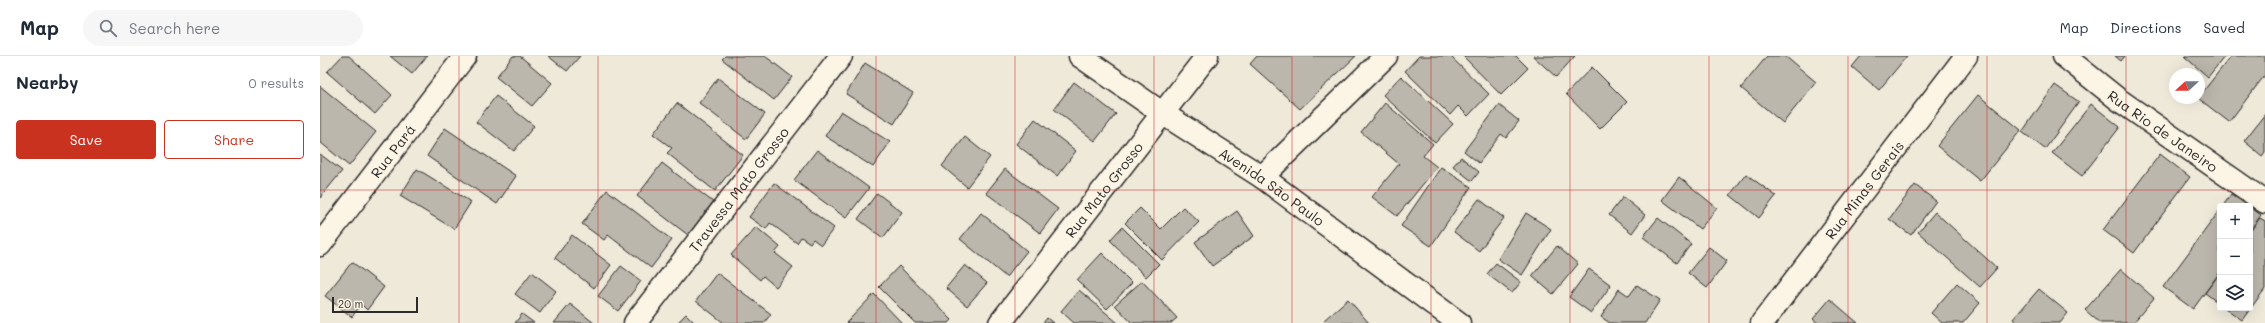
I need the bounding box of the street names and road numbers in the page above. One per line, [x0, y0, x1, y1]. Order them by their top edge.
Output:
street label: Rua Rio de Janeiro [2104, 85, 2222, 176]
street label: Rua Pará [366, 120, 419, 181]
street label: Travessa Mato Grosso [684, 123, 792, 256]
street label: Rua Minas Gerais [1820, 136, 1908, 243]
street label: Rua Mato Grosso [1060, 138, 1147, 241]
street label: Avenida São Paulo [1216, 143, 1329, 230]

